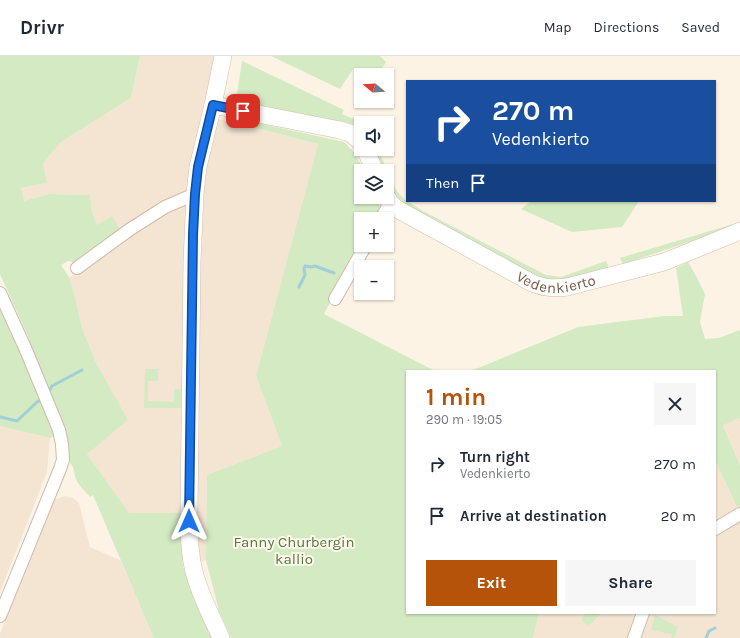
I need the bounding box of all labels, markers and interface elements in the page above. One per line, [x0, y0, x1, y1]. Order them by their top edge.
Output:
text: Drivr [20, 17, 64, 39]
text: Map [544, 19, 572, 36]
text: Directions [594, 19, 659, 36]
text: Saved [681, 19, 720, 36]
north arrow [354, 68, 394, 108]
map controls [354, 68, 394, 300]
pin [226, 94, 260, 128]
text: 270 m [492, 94, 574, 127]
icon: right [426, 96, 478, 148]
icon: arrive [232, 100, 254, 122]
button: sound [354, 116, 394, 156]
text: Vedenkierto [492, 128, 589, 150]
button: layers [354, 164, 394, 204]
icon: arrive [467, 172, 489, 194]
text: Then [426, 174, 459, 192]
button: + [354, 212, 394, 252]
button: − [354, 260, 394, 300]
street label: Vedenkierto [513, 267, 597, 297]
text: 1 min [426, 383, 486, 411]
button: close [654, 383, 696, 425]
text: 290 m · 19:05 [426, 412, 502, 427]
text: Turn right [460, 448, 530, 466]
icon: right [426, 453, 448, 475]
text: 270 m [654, 455, 696, 473]
text: Vedenkierto [460, 466, 530, 481]
position arrow [168, 500, 210, 542]
icon: arrive [426, 505, 448, 527]
text: Arrive at destination [460, 507, 607, 525]
text: 20 m [661, 507, 696, 525]
park label: Fanny Churbergin kallio [234, 533, 354, 568]
button: Exit [426, 560, 557, 606]
button: Share [565, 560, 696, 606]

